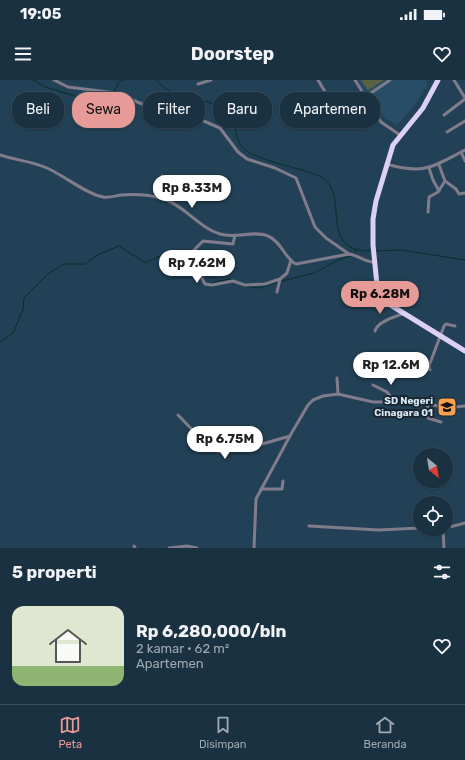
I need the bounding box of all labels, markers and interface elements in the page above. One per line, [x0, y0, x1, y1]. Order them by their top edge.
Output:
text: 19:05 [20, 5, 61, 23]
icon: menu [12, 43, 34, 65]
text: Doorstep [191, 43, 274, 65]
icon: heart [431, 43, 453, 65]
chip: Beli [12, 92, 64, 128]
chip: Sewa [72, 92, 135, 128]
chip: Filter [143, 92, 205, 128]
chip: Baru [213, 92, 272, 128]
chip: Apartemen [280, 92, 380, 128]
pin: Rp 8.33M [151, 175, 233, 209]
text: Rp 8.33M [162, 180, 222, 195]
pin: Rp 7.62M [156, 250, 238, 284]
text: Rp 7.62M [168, 255, 226, 270]
pin: Rp 6.28M [339, 281, 421, 315]
text: Rp 6.28M [350, 286, 410, 301]
pin: Rp 12.6M [350, 352, 432, 386]
text: Rp 12.6M [362, 357, 420, 372]
place label: SD Negeri Cinagara 01 [374, 395, 433, 419]
school or university icon: SD Negeri Cinagara 01 [436, 396, 458, 418]
pin: Rp 6.75M [184, 426, 266, 460]
text: Rp 6.75M [196, 431, 254, 446]
north arrow [413, 448, 453, 488]
map controls [413, 448, 453, 536]
button: locate [413, 496, 453, 536]
icon: filters [431, 561, 453, 583]
text: 5 properti [12, 562, 97, 582]
text: Rp 6,280,000/bln [136, 621, 286, 641]
icon: home [44, 622, 92, 670]
icon: heart [431, 635, 453, 657]
text: 2 kamar · 62 m² [136, 641, 229, 656]
text: Apartemen [136, 656, 204, 671]
tab: Peta [58, 714, 82, 751]
tab: Disimpan [199, 714, 247, 751]
tab: Beranda [364, 714, 406, 751]

